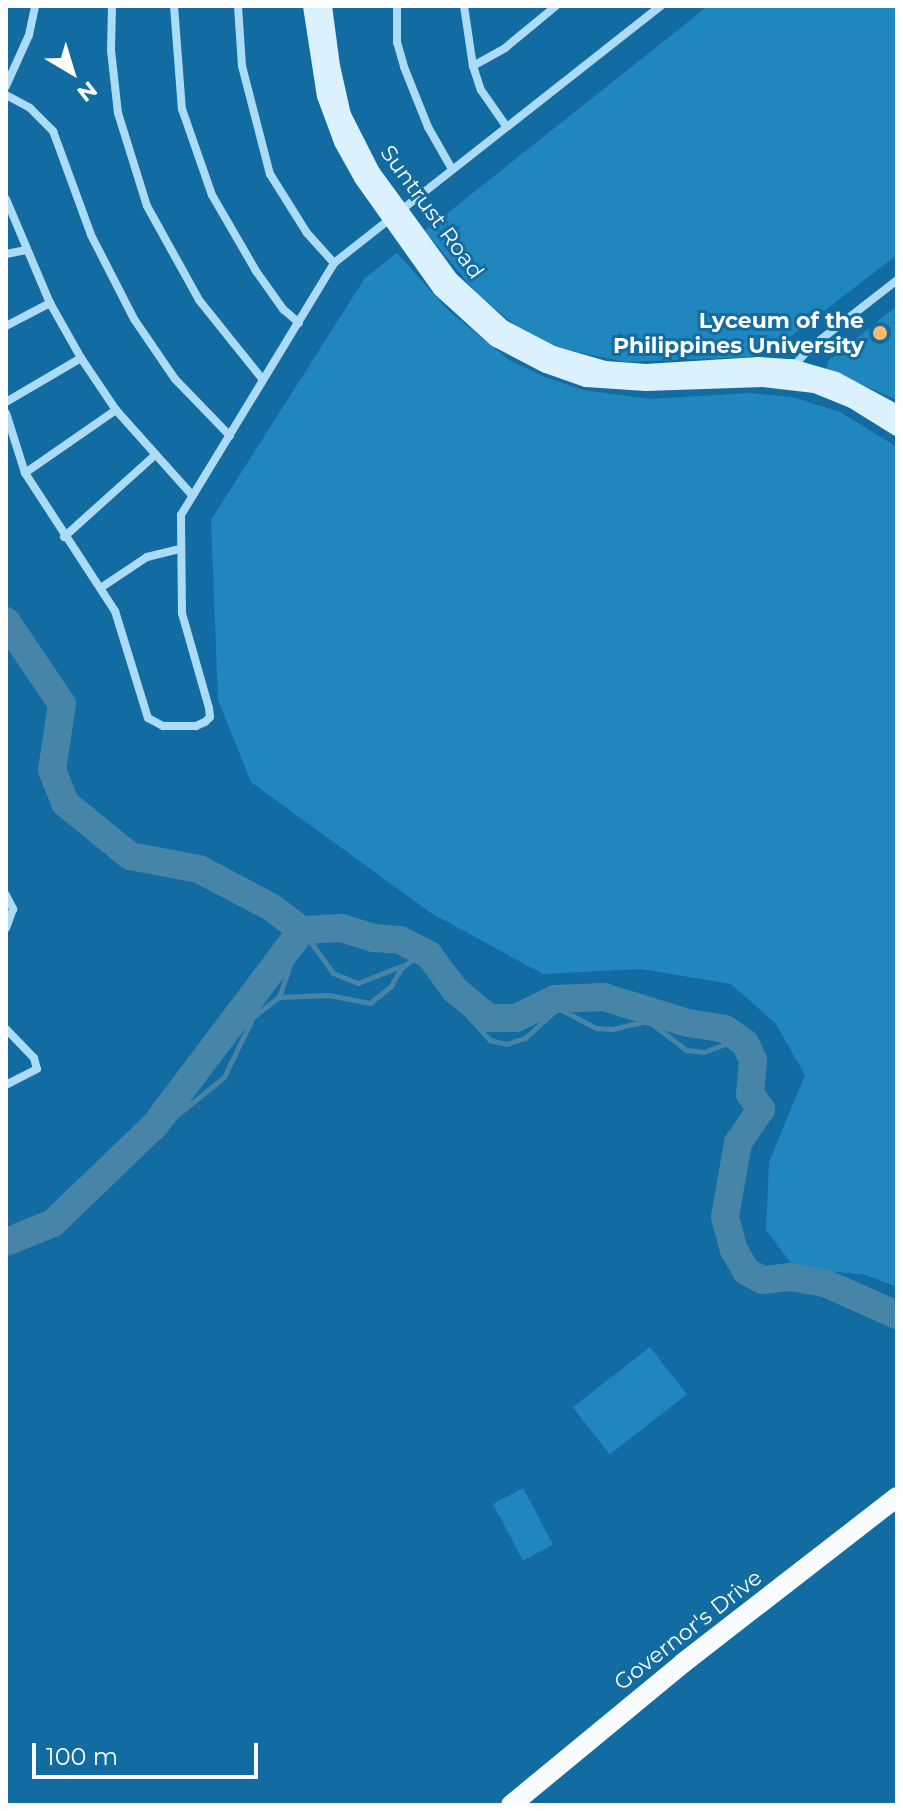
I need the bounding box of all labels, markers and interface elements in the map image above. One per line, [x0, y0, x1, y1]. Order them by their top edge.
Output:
north arrow [32, 32, 112, 112]
text: N [72, 75, 102, 107]
street label: Suntrust Road [375, 140, 489, 284]
place label: Lyceum of the Philippines University [613, 307, 864, 358]
marker: Lyceum of the Philippines University [871, 324, 889, 342]
street label: Governor's Drive [609, 1564, 767, 1696]
scale bar [36, 1727, 262, 1777]
text: 100 m [46, 1742, 118, 1771]

